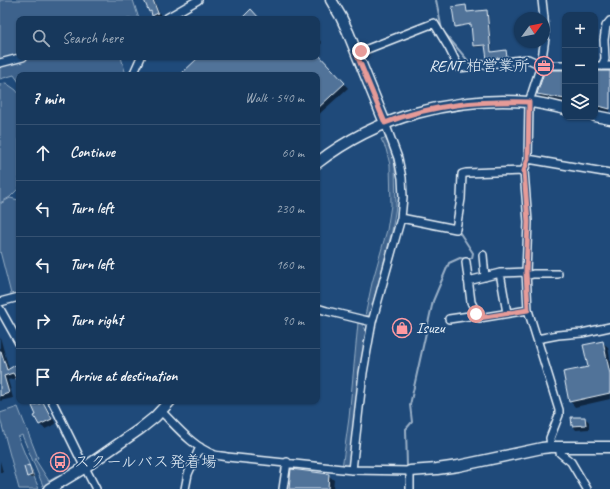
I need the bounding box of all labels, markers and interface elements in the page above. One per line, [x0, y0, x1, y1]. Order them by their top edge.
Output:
north arrow [514, 12, 550, 48]
map controls [562, 12, 598, 120]
button: + [562, 12, 598, 48]
search box [16, 16, 320, 60]
icon: search [30, 27, 52, 49]
text: Search here [62, 29, 123, 48]
route end [352, 42, 370, 60]
button: − [562, 48, 598, 84]
office icon: RENT 柏営業所 [533, 55, 555, 77]
place label: RENT 柏営業所 [429, 56, 530, 76]
button: layers [562, 84, 598, 120]
text: 7 min [32, 88, 65, 109]
text: Walk · 540 m [245, 90, 304, 106]
icon: ahead [32, 142, 54, 164]
text: Continue [70, 143, 115, 162]
text: 60 m [282, 145, 304, 161]
icon: left [32, 198, 54, 220]
text: Turn left [70, 199, 113, 218]
text: 230 m [276, 201, 304, 217]
icon: left [32, 254, 54, 276]
text: Turn left [70, 255, 113, 274]
text: 160 m [276, 257, 304, 273]
route start [467, 305, 485, 323]
icon: right [32, 310, 54, 332]
text: Turn right [70, 311, 123, 330]
text: 90 m [282, 313, 304, 329]
shop icon: Isuzu [391, 317, 413, 339]
place label: Isuzu [416, 318, 446, 338]
icon: arrive [32, 366, 54, 388]
text: Arrive at destination [70, 367, 177, 386]
bus stop icon: スクールバス発着場 [49, 451, 71, 473]
place label: スクールバス発着場 [74, 452, 217, 472]

